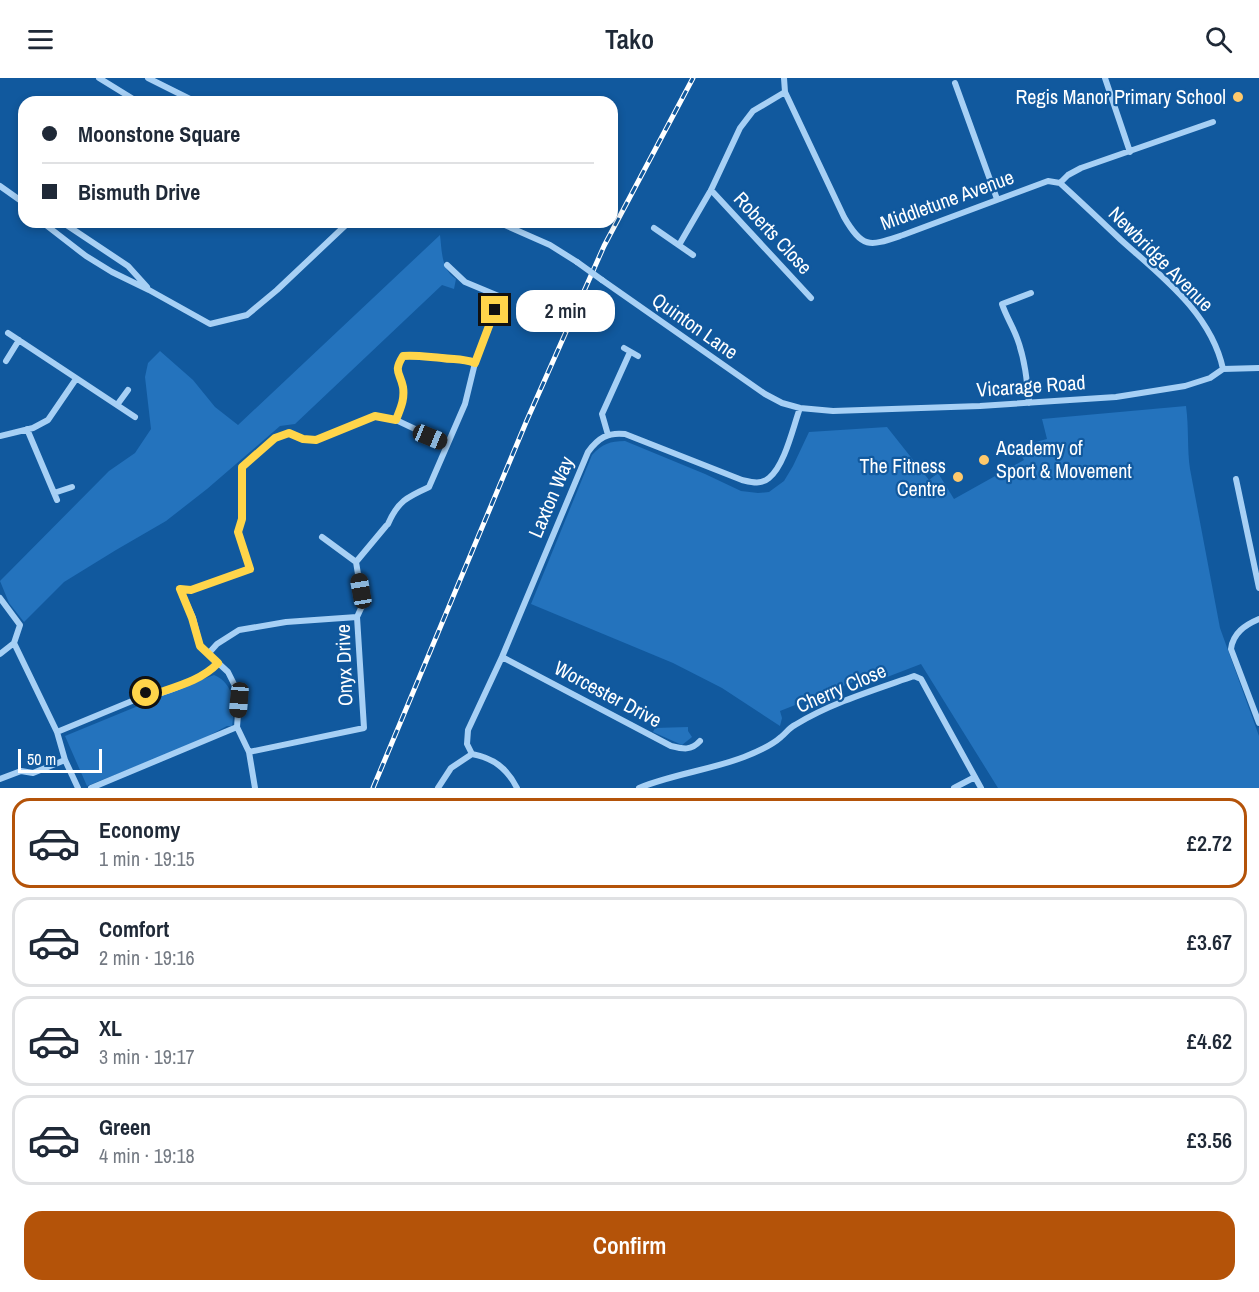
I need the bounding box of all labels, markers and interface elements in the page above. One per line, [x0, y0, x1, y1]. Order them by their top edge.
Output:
text: Tako [605, 21, 654, 57]
icon: menu [24, 23, 57, 56]
icon: search [1202, 23, 1235, 56]
place label: Regis Manor Primary School [1015, 83, 1226, 110]
marker: Regis Manor Primary School [1231, 90, 1245, 104]
text: Moonstone Square [78, 119, 240, 149]
street label: Middletune Avenue [876, 163, 1017, 236]
text: Bismuth Drive [78, 177, 200, 207]
street label: Roberts Close [728, 185, 819, 280]
street label: Newbridge Avenue [1103, 200, 1220, 317]
street label: Quinton Lane [647, 286, 744, 365]
callout: 2 min [516, 289, 615, 331]
route end [481, 296, 508, 323]
text: 2 min [544, 297, 587, 324]
street label: Vicarage Road [976, 368, 1086, 403]
car [410, 422, 450, 452]
place label: Academy of Sport & Movement [995, 434, 1132, 484]
street label: Laxton Way [521, 451, 580, 542]
place label: The Fitness Centre [859, 452, 946, 502]
marker: Academy of Sport & Movement [977, 453, 991, 467]
marker: The Fitness Centre [951, 470, 965, 484]
car [349, 572, 373, 610]
street label: Onyx Drive [329, 624, 358, 706]
street label: Worcester Drive [550, 654, 667, 733]
street label: Cherry Close [791, 656, 890, 719]
route start [132, 679, 159, 706]
car [228, 681, 250, 719]
scale bar [18, 746, 102, 774]
text: 50 m [27, 748, 56, 770]
text: Economy [99, 815, 180, 845]
icon: car [27, 816, 81, 870]
text: £2.72 [1187, 828, 1232, 858]
text: 1 min · 19:15 [99, 845, 195, 872]
text: Comfort [99, 914, 169, 944]
icon: car [27, 915, 81, 969]
text: £3.67 [1187, 927, 1232, 957]
text: 2 min · 19:16 [99, 944, 195, 971]
text: XL [99, 1013, 122, 1043]
icon: car [27, 1014, 81, 1068]
text: £4.62 [1187, 1026, 1232, 1056]
text: 3 min · 19:17 [99, 1043, 195, 1070]
text: Green [99, 1112, 151, 1142]
icon: car [27, 1113, 81, 1167]
text: £3.56 [1187, 1125, 1232, 1155]
text: 4 min · 19:18 [99, 1142, 195, 1169]
button: Confirm [24, 1211, 1235, 1280]

